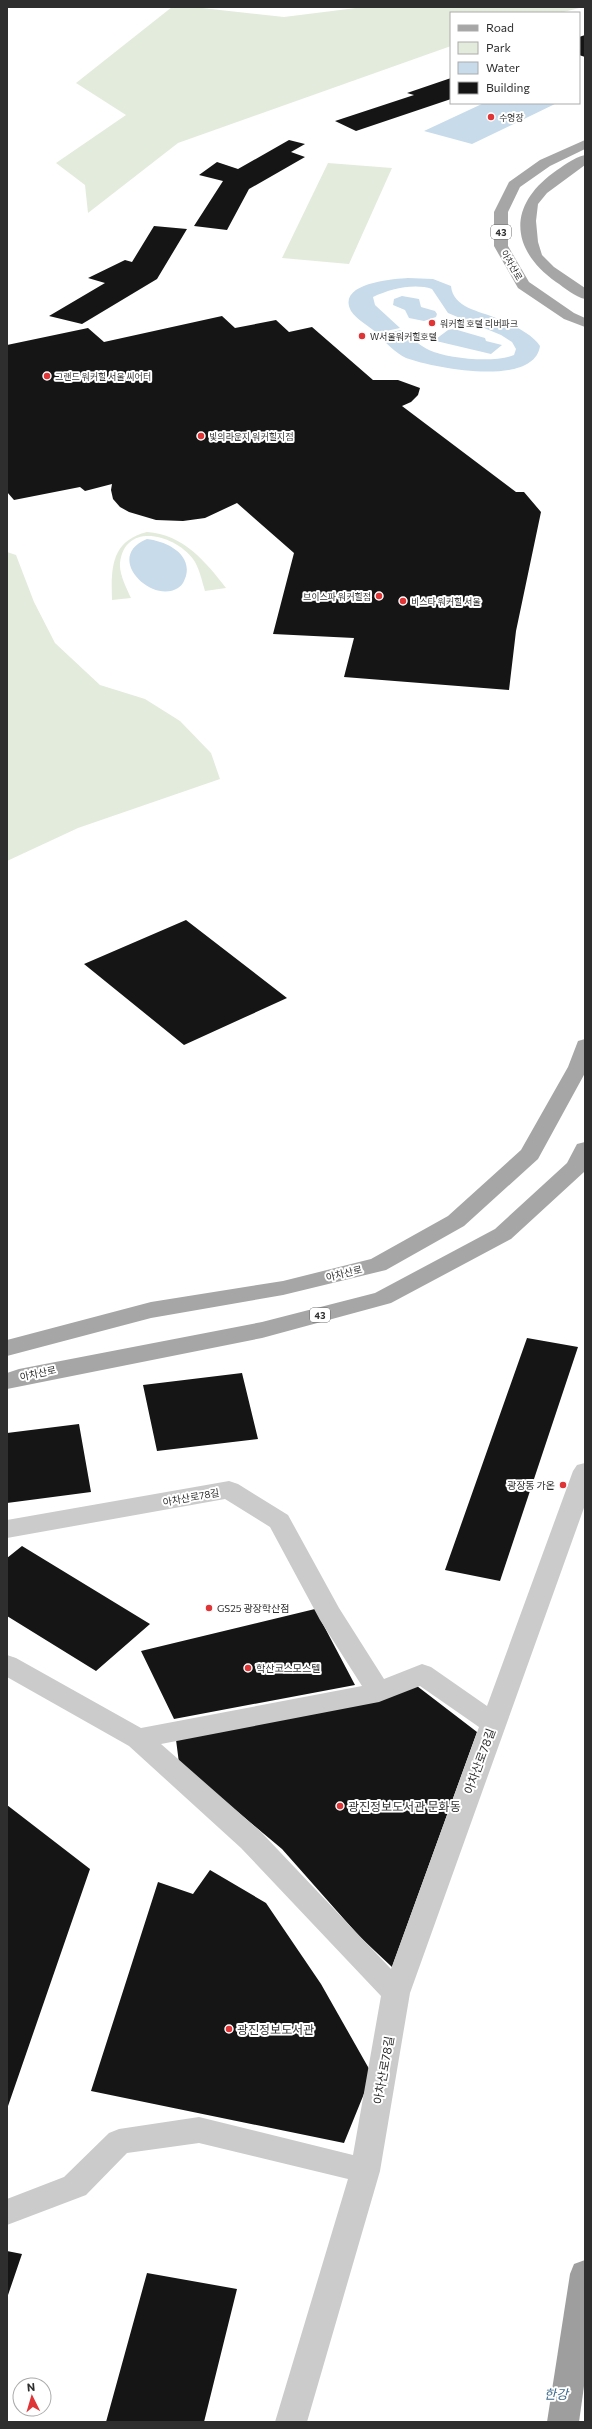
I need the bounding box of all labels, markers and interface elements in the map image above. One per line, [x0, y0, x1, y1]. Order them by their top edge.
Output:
legend [450, 12, 580, 104]
text: Road [486, 20, 514, 34]
text: Park [486, 40, 512, 54]
text: Water [486, 60, 520, 74]
text: Building [486, 80, 530, 94]
marker: 수영장 [486, 112, 496, 122]
place label: 수영장 [499, 112, 524, 123]
road number: 43 [491, 225, 511, 239]
street label: 아차산로 [499, 248, 525, 282]
marker: 워커힐 호텔 리버파크 [427, 318, 437, 328]
place label: 워커힐 호텔 리버파크 [440, 318, 518, 329]
marker: W서울워커힐호텔 [357, 331, 367, 341]
place label: W서울워커힐호텔 [370, 331, 437, 342]
marker: 그랜드 워커힐 서울 씨어터 [42, 371, 52, 381]
place label: 그랜드 워커힐 서울 씨어터 [55, 371, 151, 382]
marker: 빛의라운지 워커힐지점 [196, 431, 206, 441]
place label: 빛의라운지 워커힐지점 [209, 431, 294, 442]
place label: 브이스파 워커힐점 [303, 591, 371, 602]
marker: 브이스파 워커힐점 [374, 591, 384, 601]
marker: 비스타 워커힐 서울 [398, 596, 408, 606]
place label: 비스타 워커힐 서울 [411, 596, 481, 607]
street label: 아차산로 [325, 1263, 363, 1283]
road number: 43 [310, 1308, 330, 1322]
street label: 아차산로 [19, 1363, 57, 1383]
place label: 광장동 가온 [507, 1479, 555, 1491]
marker: 광장동 가온 [558, 1480, 568, 1490]
street label: 아차산로78길 [162, 1486, 220, 1508]
place label: GS25 광장학산점 [217, 1602, 289, 1614]
marker: GS25 광장학산점 [204, 1603, 214, 1613]
place label: 학산코스모스텔 [256, 1662, 320, 1674]
marker: 학산코스모스텔 [243, 1663, 253, 1673]
street label: 아차산로78길 [461, 1726, 497, 1796]
place label: 광진정보도서관 문화동 [348, 1799, 461, 1813]
marker: 광진정보도서관 문화동 [335, 1801, 345, 1811]
place label: 광진정보도서관 [237, 2022, 314, 2036]
marker: 광진정보도서관 [224, 2024, 234, 2034]
street label: 아차산로78길 [370, 2035, 396, 2105]
north arrow [12, 2377, 52, 2417]
text: N [26, 2380, 36, 2393]
water label: 한강 [544, 2386, 570, 2402]

